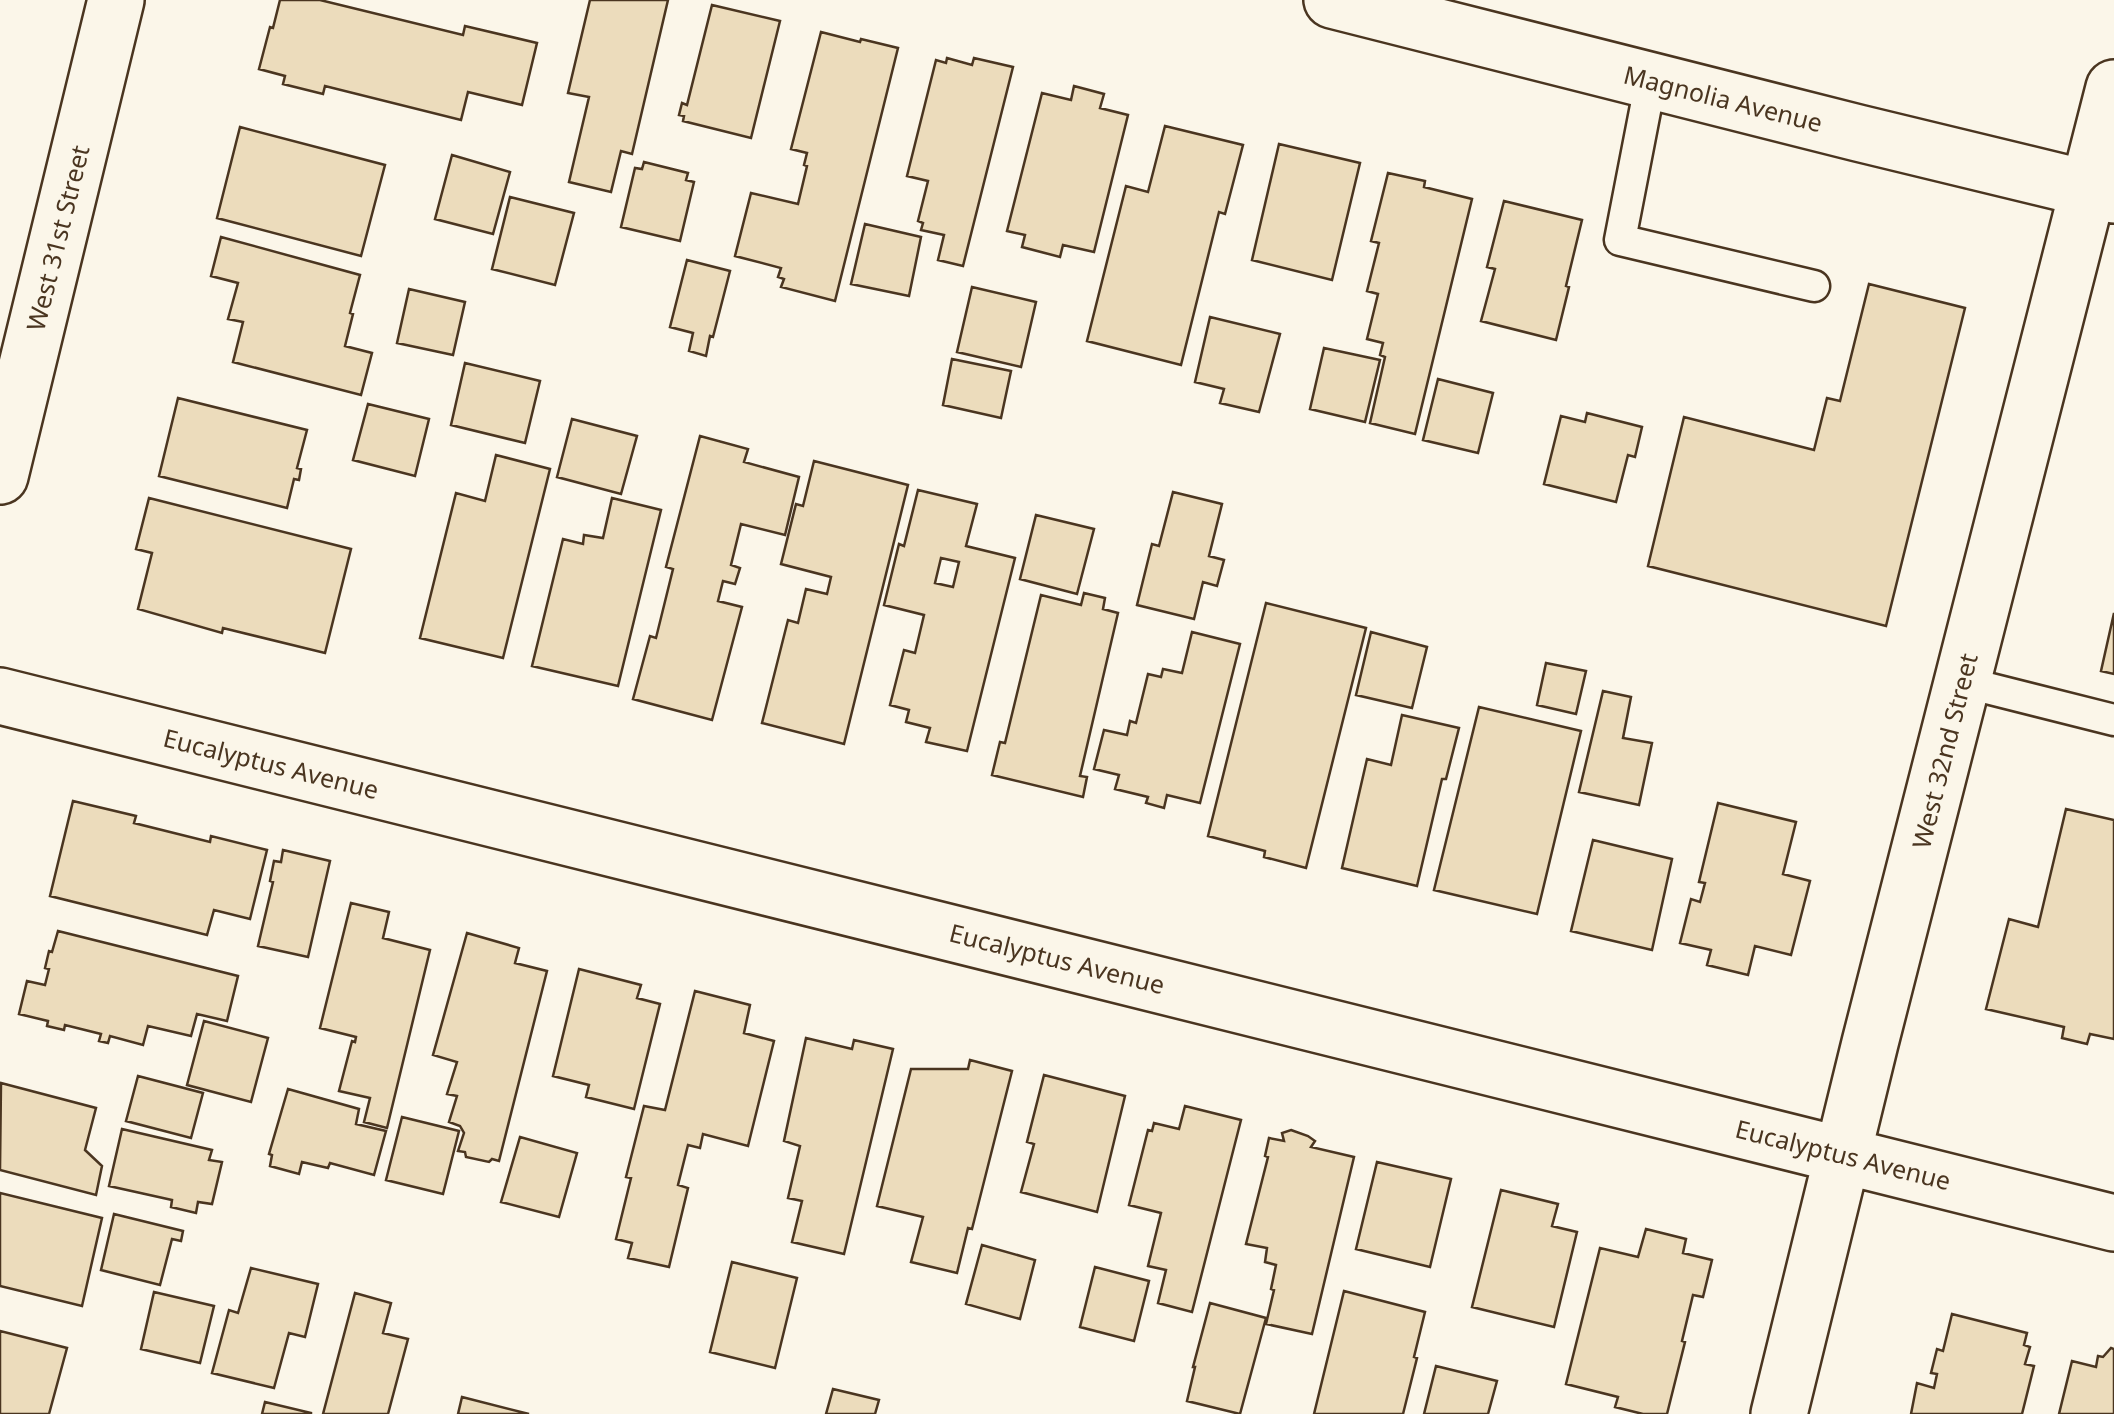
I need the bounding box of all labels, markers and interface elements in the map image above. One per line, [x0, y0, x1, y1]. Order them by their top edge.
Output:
street label: Magnolia Avenue [1620, 57, 1826, 139]
street label: West 31st Street [18, 141, 97, 334]
street label: West 32nd Street [1903, 650, 1985, 852]
street label: Eucalyptus Avenue [160, 720, 382, 806]
street label: Eucalyptus Avenue [946, 915, 1168, 1001]
street label: Eucalyptus Avenue [1732, 1111, 1954, 1197]

